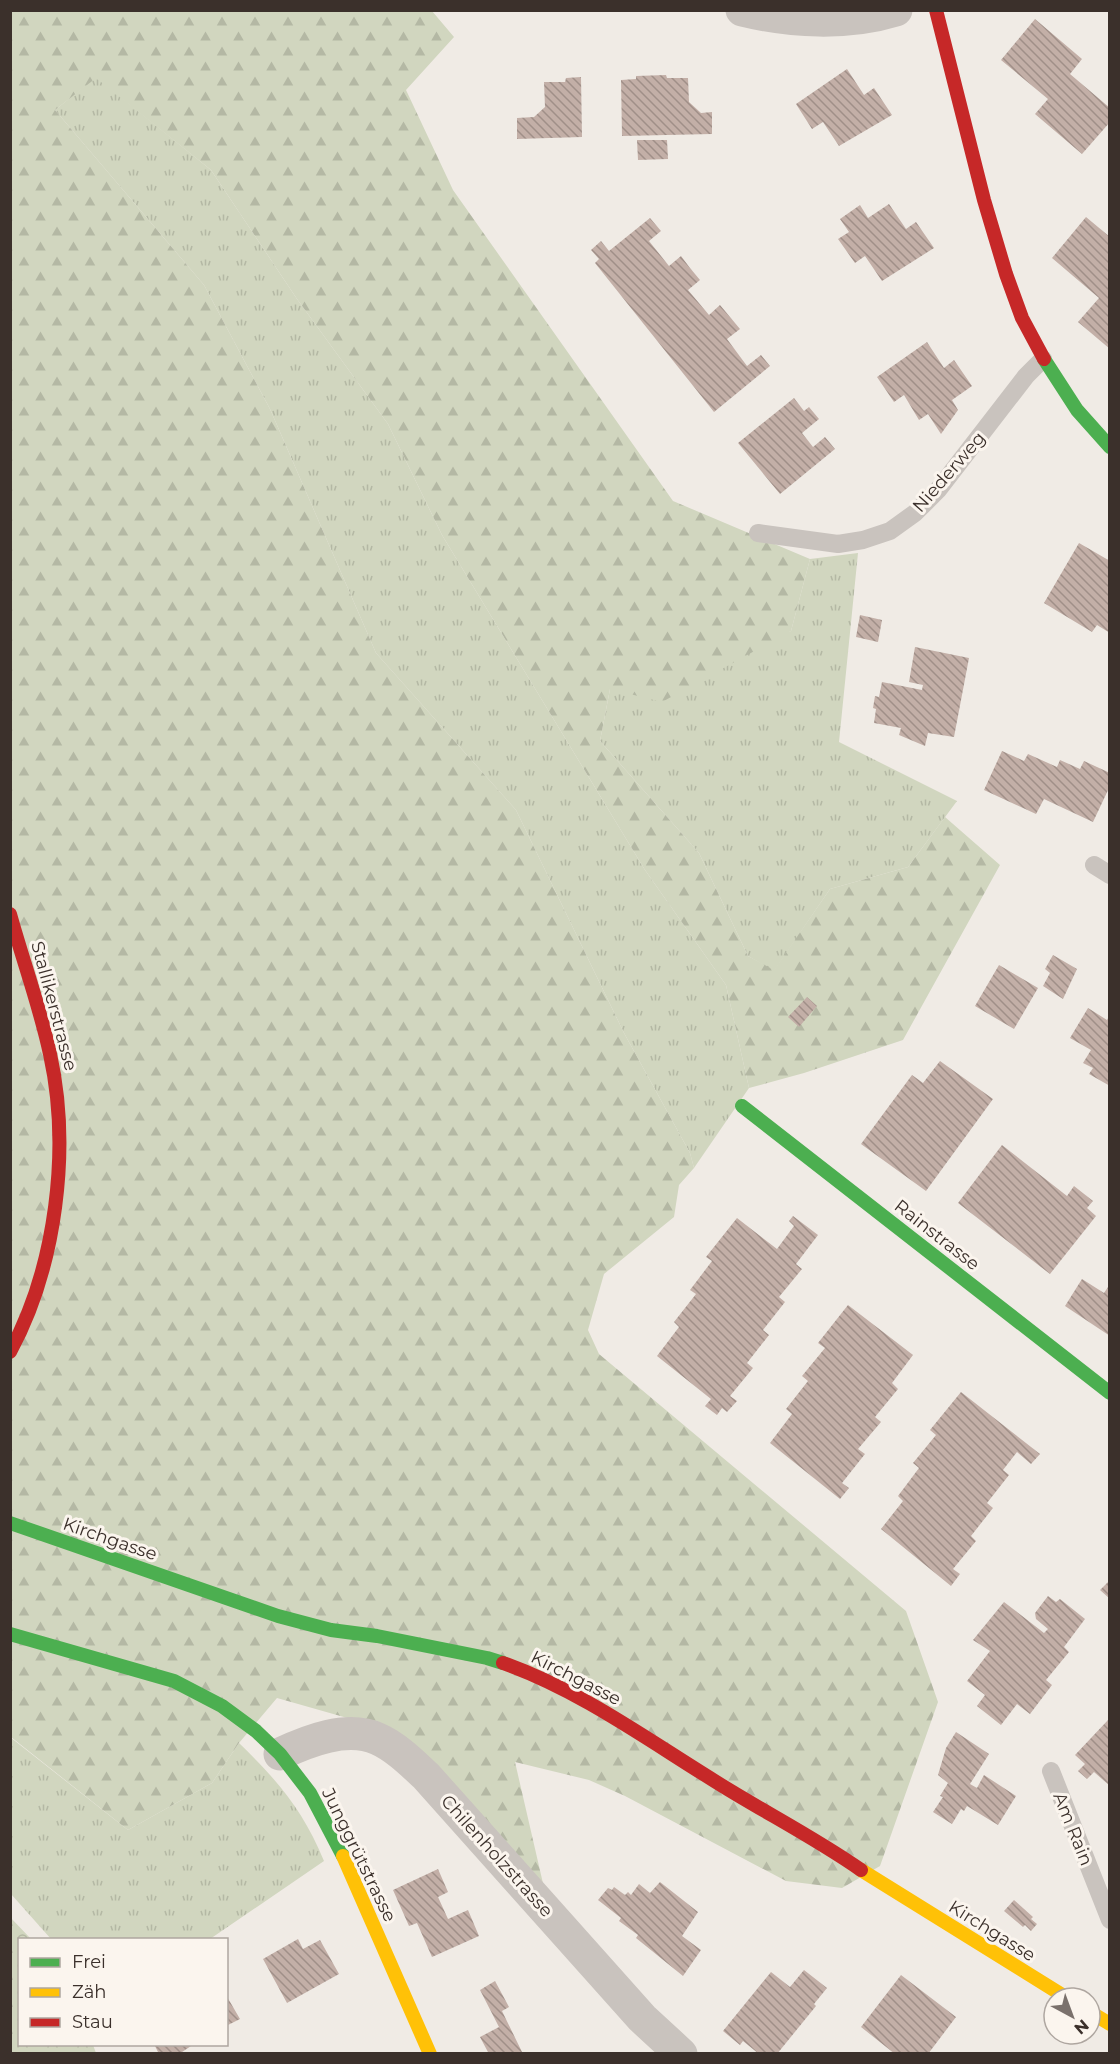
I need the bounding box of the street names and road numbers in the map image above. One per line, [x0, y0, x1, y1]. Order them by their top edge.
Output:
street label: Niederweg [908, 427, 990, 517]
street label: Stallikerstrasse [26, 939, 82, 1073]
street label: Rainstrasse [890, 1195, 984, 1275]
street label: Kirchgasse [60, 1513, 160, 1565]
street label: Kirchgasse [527, 1646, 625, 1710]
street label: Junggrütstrasse [317, 1784, 401, 1926]
street label: Am Rain [1048, 1789, 1098, 1869]
street label: Chilenholzstrasse [436, 1790, 558, 1922]
street label: Kirchgasse [945, 1896, 1040, 1966]

